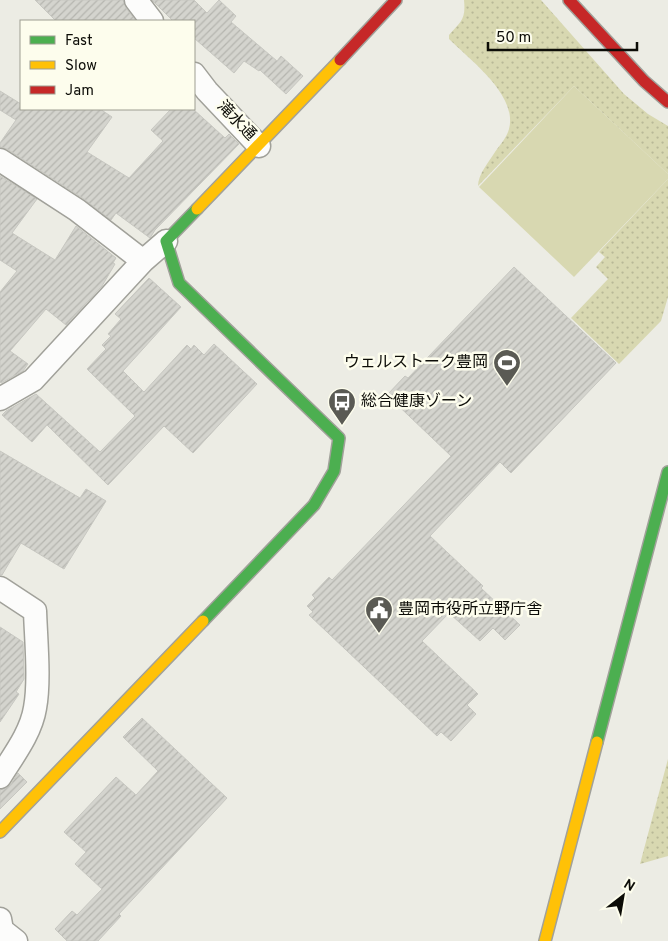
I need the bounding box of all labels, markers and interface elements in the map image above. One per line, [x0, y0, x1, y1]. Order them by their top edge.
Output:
legend [20, 20, 195, 110]
scale bar [488, 20, 637, 52]
text: 50 m [496, 29, 531, 48]
text: Fast [65, 32, 93, 51]
text: Slow [65, 57, 97, 76]
text: Jam [65, 82, 94, 101]
street label: 滝水通 [212, 97, 260, 145]
sports icon: ウェルストーク豊岡 [492, 348, 522, 387]
place label: ウェルストーク豊岡 [344, 353, 488, 373]
bus stop icon: 総合健康ゾーン [327, 387, 357, 426]
place label: 総合健康ゾーン [361, 392, 472, 412]
public building icon: 豊岡市役所立野庁舎 [364, 595, 394, 634]
place label: 豊岡市役所立野庁舎 [398, 600, 542, 620]
north arrow [598, 871, 648, 921]
text: N [620, 876, 638, 896]

